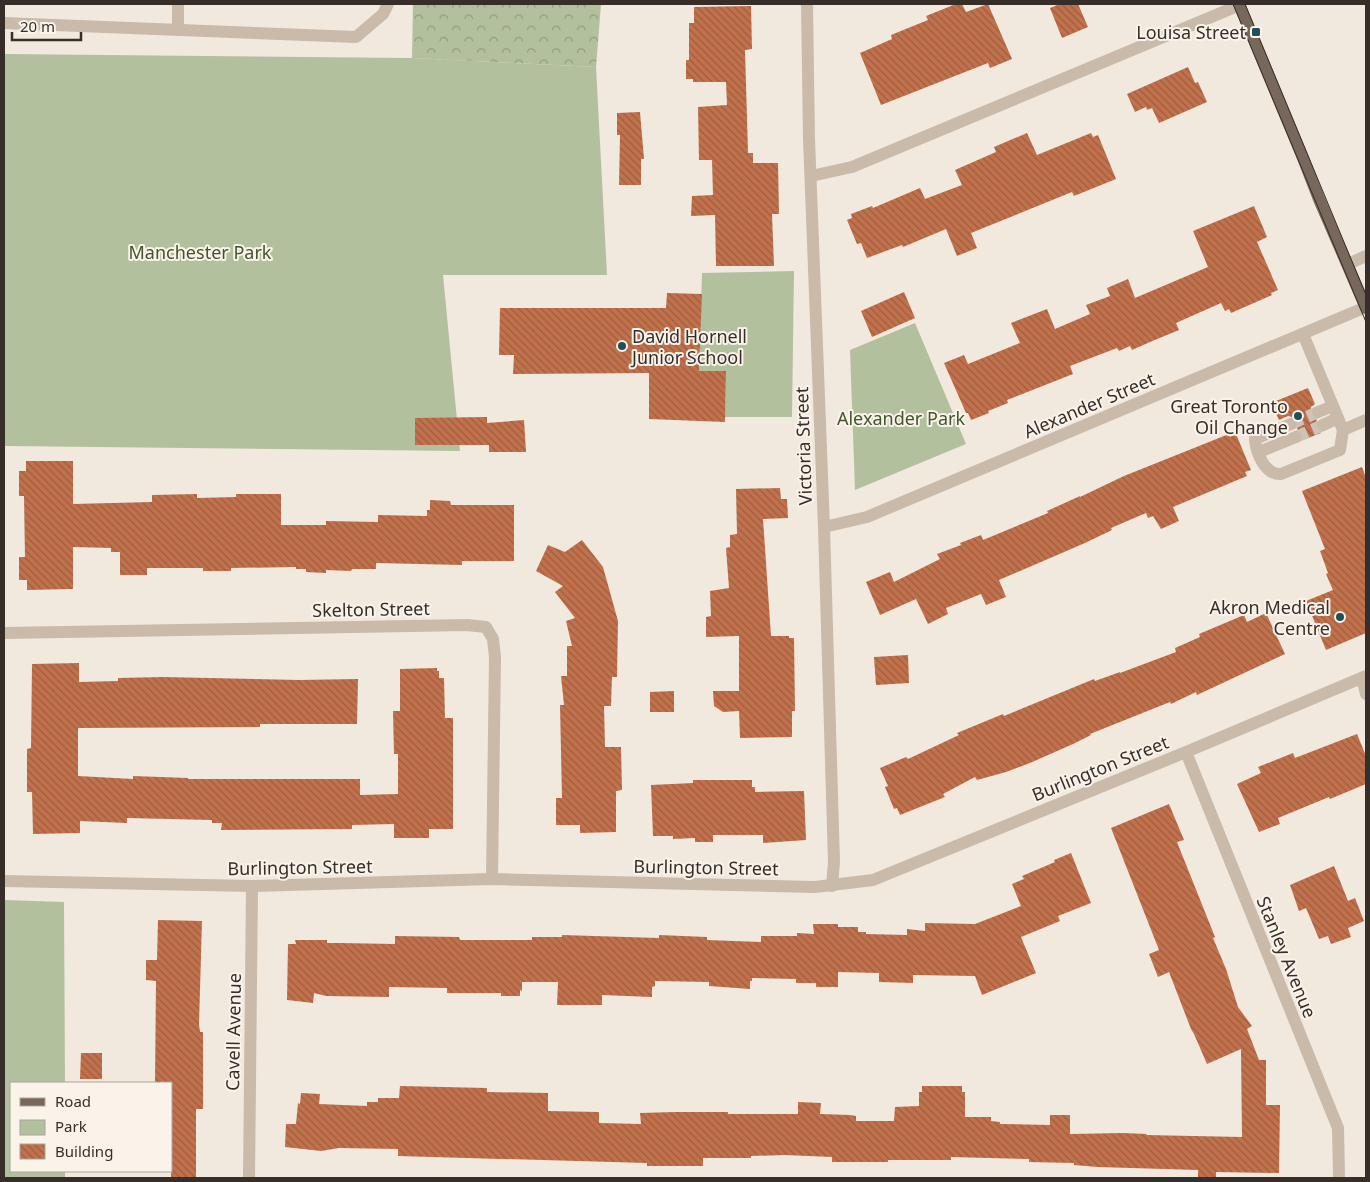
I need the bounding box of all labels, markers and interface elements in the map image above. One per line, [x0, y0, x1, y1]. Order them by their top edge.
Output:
scale bar [12, 10, 81, 42]
text: 20 m [20, 16, 55, 36]
place label: Louisa Street [1136, 20, 1246, 44]
marker: Louisa Street [1250, 26, 1262, 38]
park label: Manchester Park [129, 240, 272, 264]
place label: David Hornell Junior School [630, 324, 747, 369]
marker: David Hornell Junior School [616, 340, 628, 352]
street label: Alexander Street [1020, 366, 1159, 443]
street label: Victoria Street [789, 386, 817, 506]
place label: Great Toronto Oil Change [1170, 394, 1288, 439]
park label: Alexander Park [837, 406, 965, 430]
marker: Great Toronto Oil Change [1292, 410, 1304, 422]
place label: Akron Medical Centre [1210, 595, 1330, 640]
street label: Skelton Street [312, 596, 431, 622]
marker: Akron Medical Centre [1334, 611, 1346, 623]
street label: Burlington Street [1028, 729, 1172, 806]
street label: Burlington Street [227, 854, 373, 880]
street label: Burlington Street [633, 854, 779, 880]
street label: Stanley Avenue [1252, 893, 1322, 1021]
street label: Cavell Avenue [220, 973, 246, 1091]
legend [10, 1082, 172, 1172]
text: Road [55, 1091, 91, 1111]
text: Park [55, 1116, 87, 1136]
text: Building [55, 1141, 113, 1161]

